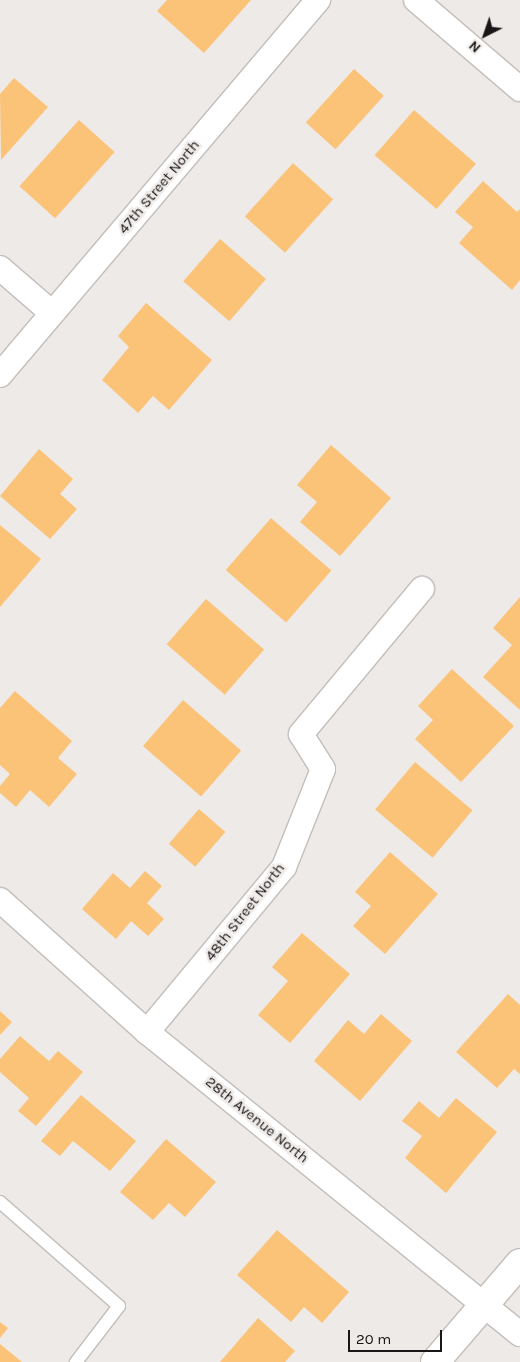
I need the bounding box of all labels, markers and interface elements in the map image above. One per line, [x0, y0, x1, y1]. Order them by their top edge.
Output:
north arrow [460, 10, 510, 60]
text: N [465, 37, 484, 56]
street label: 47th Street North [115, 136, 203, 238]
street label: 48th Street North [201, 860, 289, 964]
street label: 28th Avenue North [202, 1073, 312, 1167]
scale bar [350, 1320, 444, 1352]
text: 20 m [356, 1330, 391, 1348]

